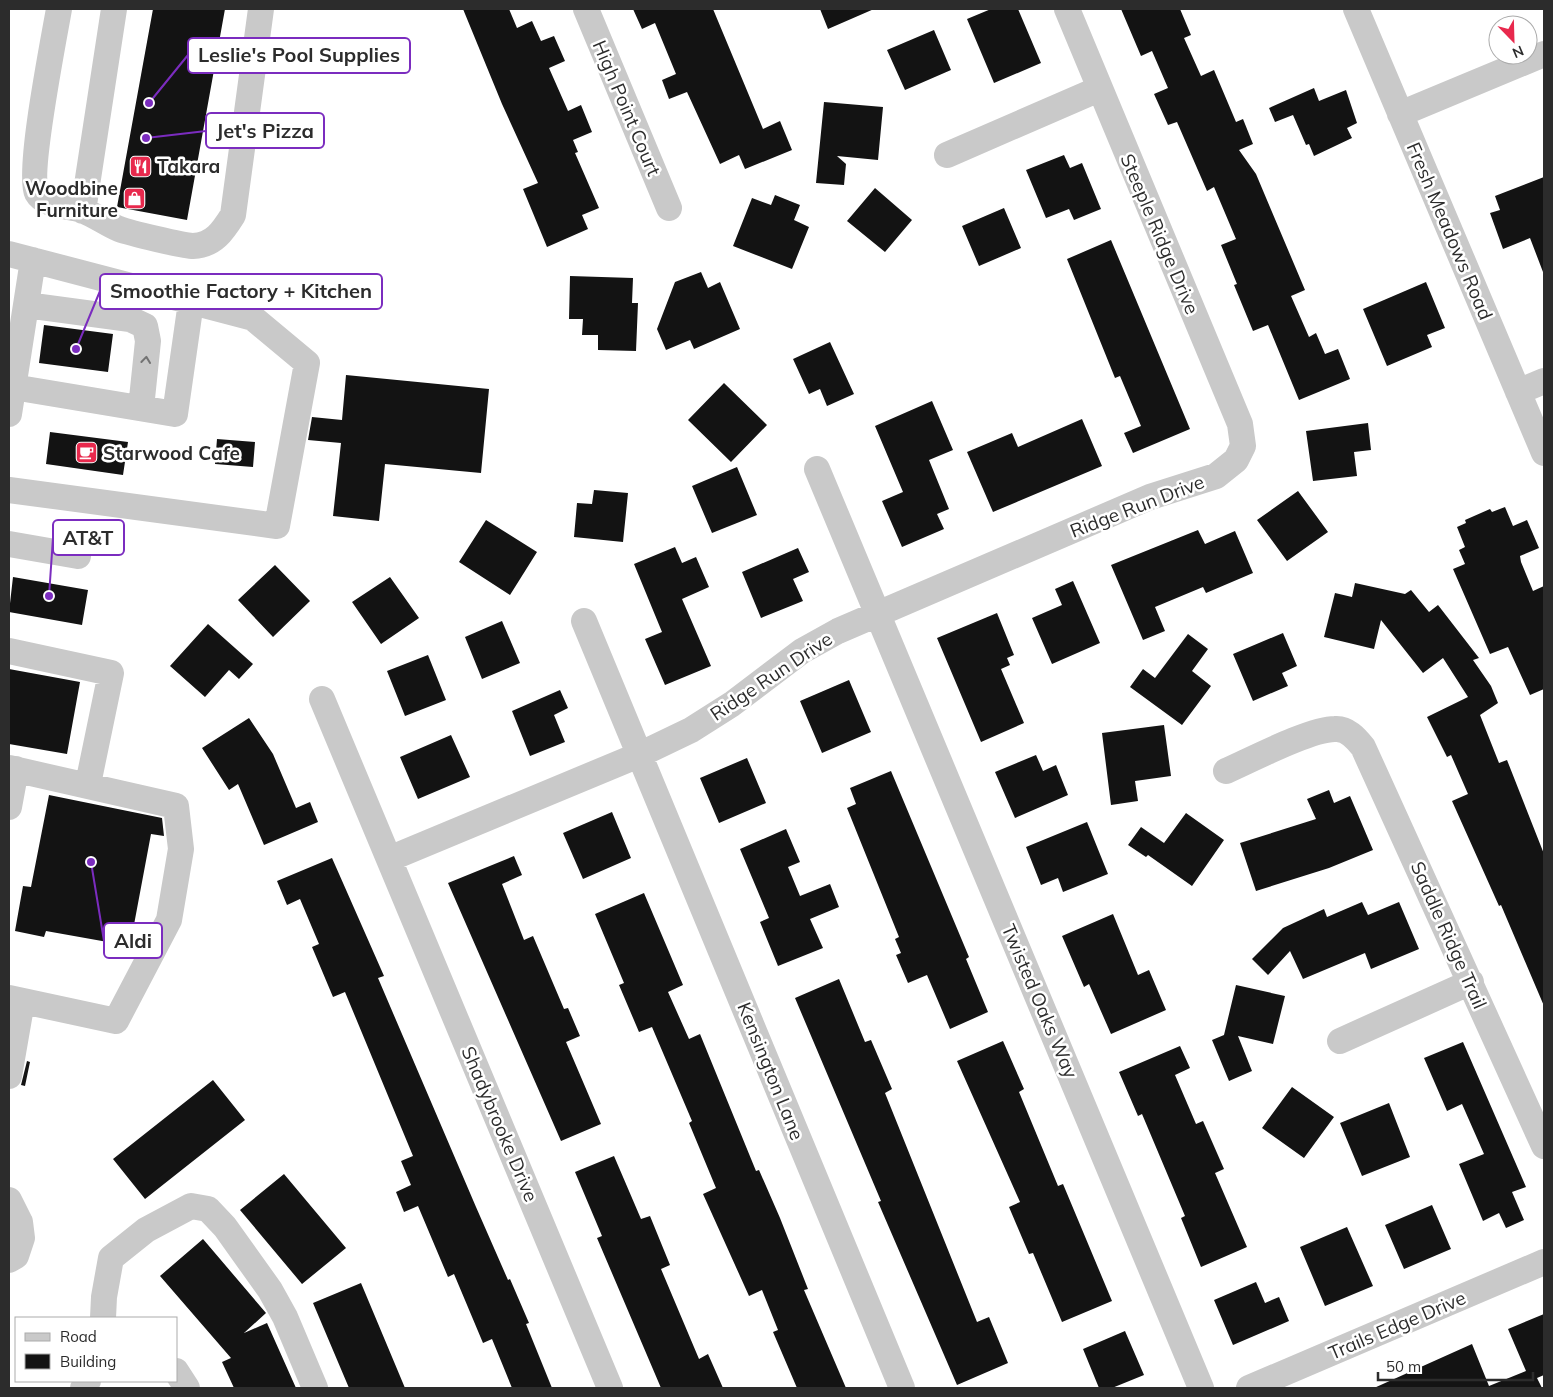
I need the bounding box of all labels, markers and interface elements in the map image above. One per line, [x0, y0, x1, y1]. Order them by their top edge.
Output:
north arrow [1488, 15, 1538, 65]
street label: High Point Court [588, 37, 666, 180]
callout: Leslie's Pool Supplies [188, 38, 410, 73]
text: Leslie's Pool Supplies [198, 42, 400, 67]
text: N [1510, 42, 1526, 62]
callout: Jet's Pizza [206, 113, 324, 148]
text: Jet's Pizza [216, 118, 314, 143]
street label: Fresh Meadows Road [1402, 139, 1498, 323]
street label: Steeple Ridge Drive [1115, 150, 1205, 318]
restaurant icon: Takara [129, 154, 153, 178]
place label: Takara [157, 154, 220, 178]
place label: Woodbine Furniture [25, 176, 118, 222]
shop icon: Woodbine Furniture [122, 187, 146, 211]
callout: Smoothie Factory + Kitchen [100, 274, 382, 309]
text: Smoothie Factory + Kitchen [110, 278, 372, 303]
one-way arrow [140, 355, 151, 363]
cafe icon: Starwood Cafe [75, 441, 99, 465]
place label: Starwood Cafe [103, 441, 240, 465]
street label: Ridge Run Drive [1066, 469, 1208, 543]
callout: AT&T [53, 520, 124, 555]
text: AT&T [63, 525, 114, 550]
street label: Ridge Run Drive [705, 626, 837, 726]
street label: Saddle Ridge Trail [1406, 858, 1492, 1012]
street label: Twisted Oaks Way [997, 920, 1083, 1082]
callout: Aldi [104, 923, 162, 958]
text: Aldi [114, 928, 152, 953]
street label: Kensington Lane [732, 999, 810, 1143]
street label: Shadybrooke Drive [456, 1043, 544, 1205]
street label: Trails Edge Drive [1325, 1285, 1469, 1365]
legend [15, 1317, 178, 1382]
text: Road [60, 1327, 97, 1346]
scale bar [1378, 1350, 1533, 1382]
text: Building [60, 1352, 116, 1371]
text: 50 m [1386, 1357, 1421, 1376]

